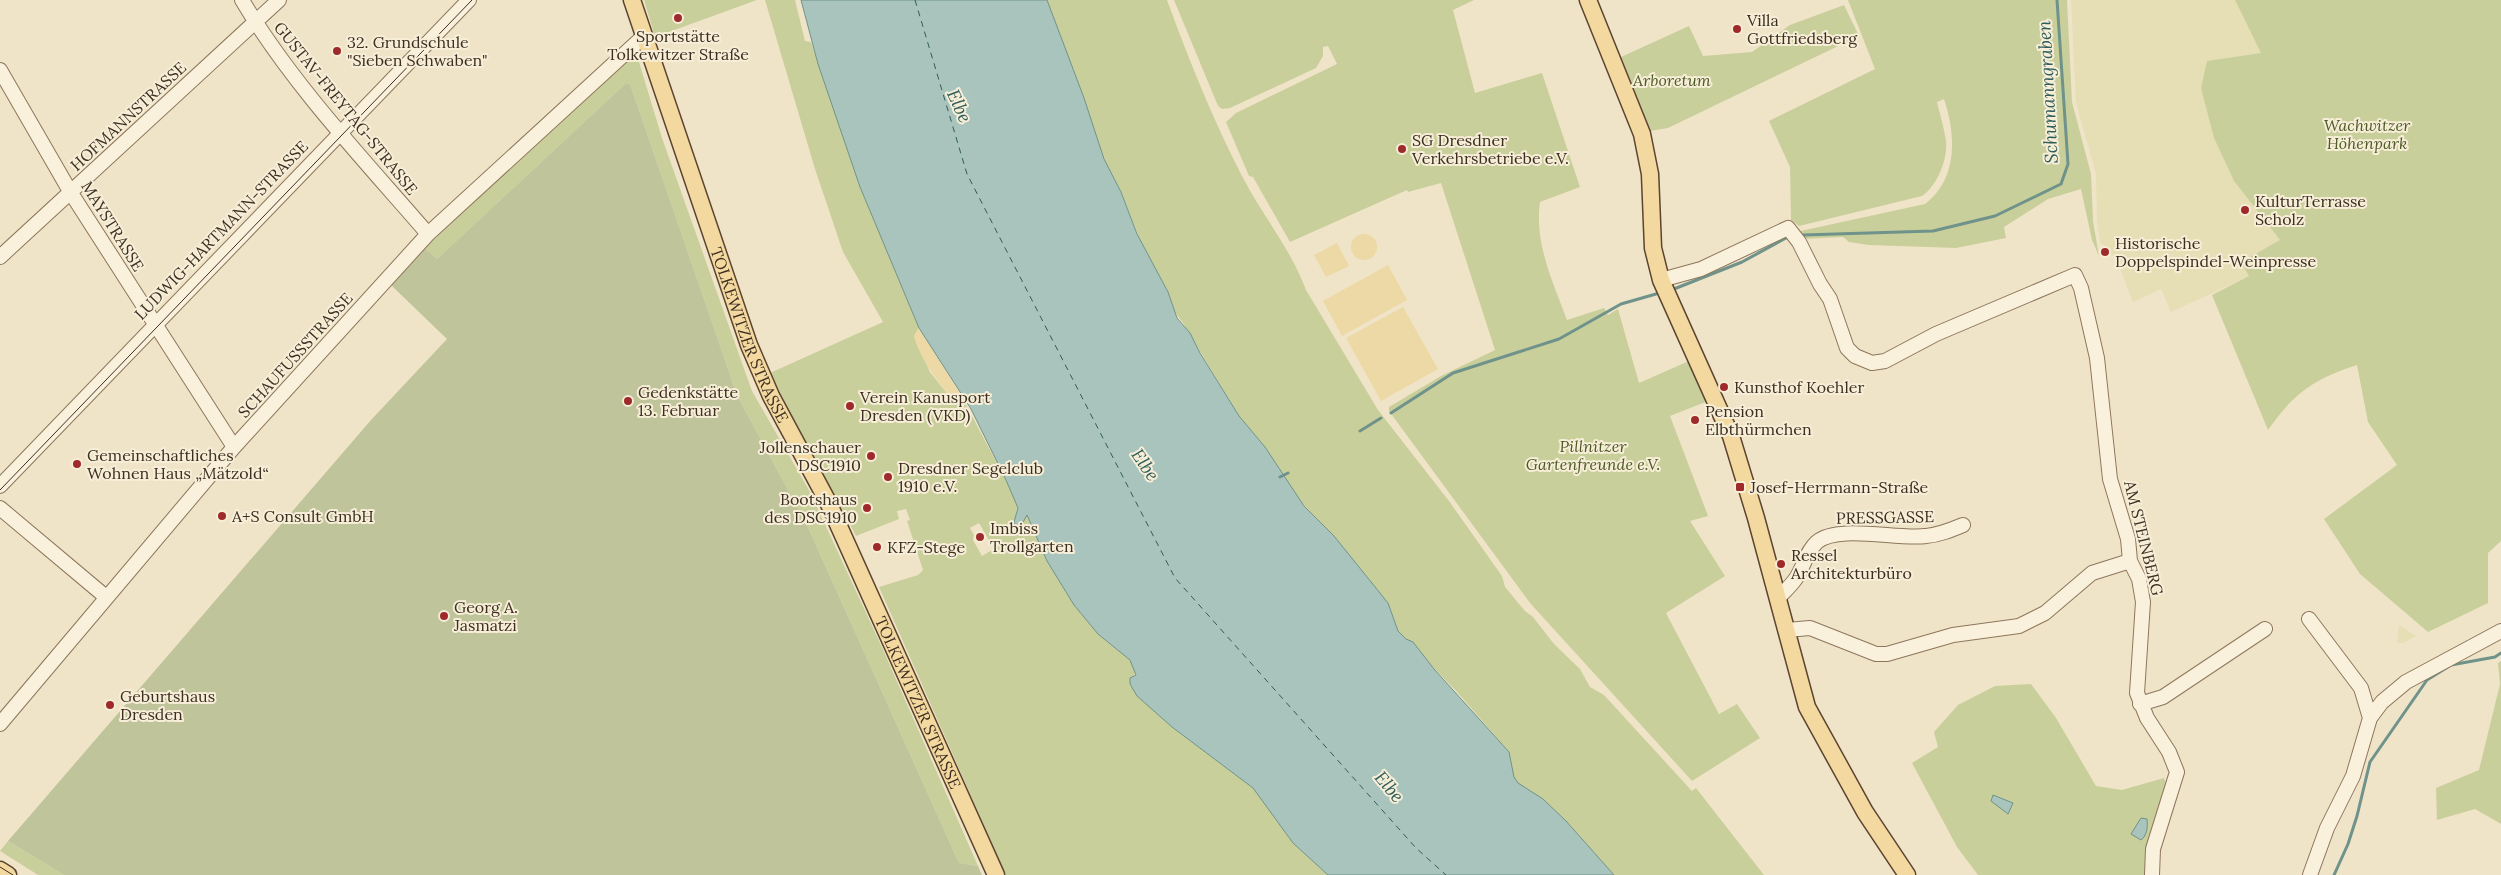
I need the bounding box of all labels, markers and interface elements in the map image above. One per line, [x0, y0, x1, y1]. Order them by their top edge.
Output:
place label: Villa Gottfriedsberg [1746, 10, 1858, 48]
marker: Sportstätte Tolkewitzer Straße [672, 12, 684, 24]
street label: GUSTAV-FREYTAG-STRASSE [270, 17, 422, 199]
water label: Schumanngraben [2032, 20, 2063, 164]
marker: Villa Gottfriedsberg [1731, 23, 1743, 35]
place label: Sportstätte Tolkewitzer Straße [607, 26, 749, 64]
place label: 32. Grundschule "Sieben Schwaben" [347, 32, 488, 70]
marker: 32. Grundschule "Sieben Schwaben" [331, 45, 343, 57]
street label: HOFMANNSTRASSE [66, 57, 190, 175]
park label: Arboretum [1632, 70, 1711, 90]
water label: Elbe [942, 86, 977, 126]
park label: Wachwitzer Höhenpark [2324, 115, 2411, 153]
place label: SG Dresdner Verkehrsbetriebe e.V. [1411, 130, 1569, 168]
street label: LUDWIG-HARTMANN-STRASSE [130, 136, 312, 324]
marker: SG Dresdner Verkehrsbetriebe e.V. [1396, 143, 1408, 155]
street label: MAYSTRASSE [77, 177, 149, 275]
place label: KulturTerrasse Scholz [2255, 191, 2366, 229]
marker: KulturTerrasse Scholz [2239, 204, 2251, 216]
place label: Historische Doppelspindel-Weinpresse [2115, 233, 2317, 271]
street label: TOLKEWITZER STRASSE [707, 245, 793, 426]
marker: Historische Doppelspindel-Weinpresse [2099, 246, 2111, 258]
street label: SCHAUFUSSSTRASSE [233, 288, 357, 422]
place label: Kunsthof Koehler [1734, 377, 1864, 397]
marker: Kunsthof Koehler [1718, 381, 1730, 393]
place label: Gedenkstätte 13. Februar [638, 382, 739, 420]
place label: Verein Kanusport Dresden (VKD) [859, 387, 991, 426]
marker: Gedenkstätte 13. Februar [622, 395, 634, 407]
marker: Verein Kanusport Dresden (VKD) [844, 400, 856, 412]
place label: Pension Elbthürmchen [1705, 401, 1812, 439]
marker: Pension Elbthürmchen [1689, 414, 1701, 426]
park label: Pillnitzer Gartenfreunde e.V. [1526, 436, 1660, 474]
place label: Jollenschauer DSC1910 [759, 437, 861, 475]
water label: Elbe [1126, 444, 1164, 485]
place label: Gemeinschaftliches Wohnen Haus „Mätzold“ [87, 445, 269, 483]
marker: Jollenschauer DSC1910 [865, 450, 877, 462]
marker: Gemeinschaftliches Wohnen Haus „Mätzold“ [71, 458, 83, 470]
place label: Dresdner Segelclub 1910 e.V. [898, 458, 1043, 496]
marker: Dresdner Segelclub 1910 e.V. [882, 471, 894, 483]
place label: Josef-Herrmann-Straße [1749, 477, 1929, 497]
street label: AM STEINBERG [2120, 477, 2168, 598]
marker: Josef-Herrmann-Straße [1734, 481, 1746, 493]
place label: Bootshaus des DSC1910 [764, 489, 857, 527]
marker: Bootshaus des DSC1910 [861, 502, 873, 514]
place label: A+S Consult GmbH [231, 506, 374, 526]
street label: PRESSGASSE [1836, 506, 1934, 528]
marker: A+S Consult GmbH [216, 510, 228, 522]
place label: Imbiss Trollgarten [990, 518, 1074, 556]
marker: Imbiss Trollgarten [974, 531, 986, 543]
place label: KFZ-Stege [887, 537, 965, 557]
marker: KFZ-Stege [871, 541, 883, 553]
place label: Ressel Architekturbüro [1790, 545, 1912, 583]
marker: Ressel Architekturbüro [1775, 558, 1787, 570]
place label: Georg A. Jasmatzi [453, 597, 518, 635]
marker: Georg A. Jasmatzi [438, 610, 450, 622]
street label: TOLKEWITZER STRASSE [871, 613, 966, 792]
place label: Geburtshaus Dresden [120, 686, 215, 724]
marker: Geburtshaus Dresden [104, 699, 116, 711]
water label: Elbe [1370, 766, 1409, 807]

